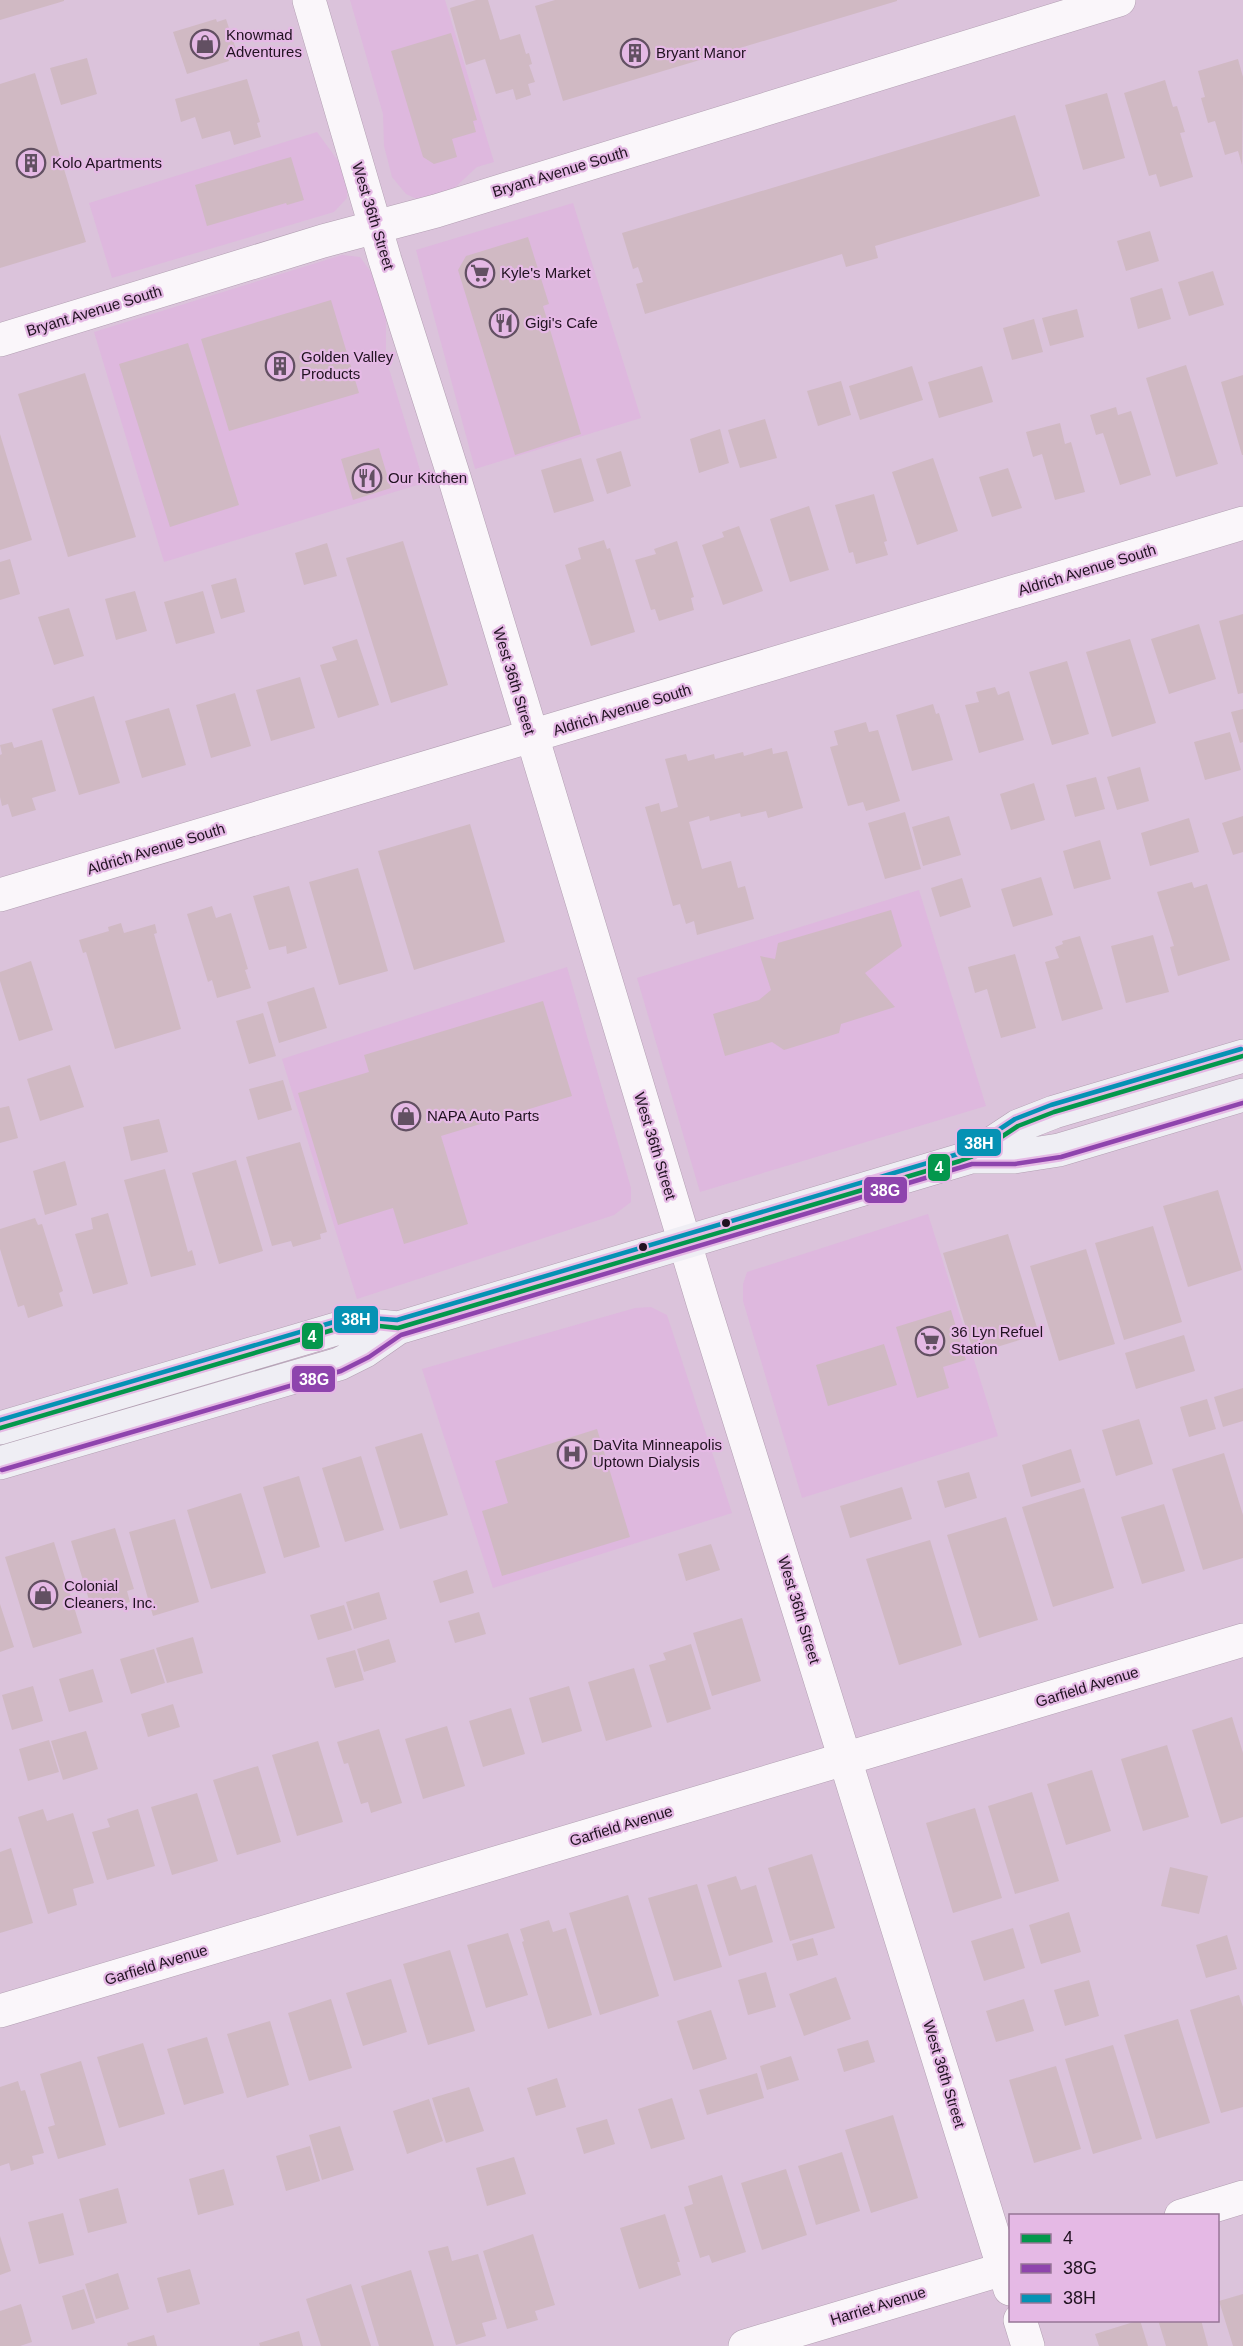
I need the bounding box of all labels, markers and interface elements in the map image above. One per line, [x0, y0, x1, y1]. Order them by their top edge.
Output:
place label: Knowmad Adventures [226, 26, 302, 60]
shop icon: Knowmad Adventures [189, 28, 221, 60]
building icon: Bryant Manor [619, 37, 651, 69]
place label: Bryant Manor [656, 44, 746, 61]
street label: Bryant Avenue South [490, 143, 630, 200]
building icon: Kolo Apartments [15, 147, 47, 179]
place label: Kolo Apartments [52, 154, 162, 171]
street label: West 36th Street [349, 160, 398, 272]
supermarket icon: Kyle's Market [464, 257, 496, 289]
place label: Kyle's Market [501, 264, 591, 281]
street label: Bryant Avenue South [24, 282, 164, 339]
restaurant icon: Gigi's Cafe [488, 307, 520, 339]
place label: Gigi's Cafe [525, 314, 598, 331]
place label: Golden Valley Products [301, 348, 394, 382]
building icon: Golden Valley Products [264, 350, 296, 382]
restaurant icon: Our Kitchen [351, 462, 383, 494]
place label: Our Kitchen [388, 469, 467, 486]
street label: Aldrich Avenue South [1016, 540, 1158, 599]
street label: West 36th Street [490, 625, 539, 737]
street label: Aldrich Avenue South [551, 680, 693, 739]
street label: Aldrich Avenue South [85, 819, 227, 878]
street label: West 36th Street [631, 1090, 680, 1202]
shop icon: NAPA Auto Parts [390, 1100, 422, 1132]
place label: NAPA Auto Parts [427, 1107, 539, 1124]
line badge: 38H [956, 1128, 1002, 1157]
text: 38H [964, 1135, 994, 1152]
line badge: 4 [927, 1153, 951, 1182]
text: 4 [935, 1159, 944, 1176]
line badge: 38G [863, 1176, 908, 1204]
text: 38G [870, 1182, 900, 1199]
unlabelled marker [720, 1217, 732, 1229]
unlabelled marker [637, 1241, 649, 1253]
line badge: 38H [333, 1305, 379, 1334]
text: 38H [341, 1311, 371, 1328]
line badge: 4 [301, 1322, 324, 1350]
place label: 36 Lyn Refuel Station [951, 1323, 1043, 1357]
supermarket icon: 36 Lyn Refuel Station [914, 1325, 946, 1357]
text: 4 [308, 1328, 317, 1345]
line badge: 38G [291, 1365, 336, 1393]
text: 38G [299, 1371, 329, 1388]
place label: DaVita Minneapolis Uptown Dialysis [593, 1436, 722, 1470]
hospital icon: DaVita Minneapolis Uptown Dialysis [556, 1438, 588, 1470]
street label: West 36th Street [775, 1554, 824, 1666]
place label: Colonial Cleaners, Inc. [64, 1577, 157, 1611]
shop icon: Colonial Cleaners, Inc. [27, 1579, 59, 1611]
street label: Garfield Avenue [1033, 1663, 1140, 1710]
street label: Garfield Avenue [567, 1802, 674, 1849]
street label: Garfield Avenue [102, 1941, 209, 1988]
street label: West 36th Street [920, 2018, 969, 2130]
legend [1009, 2214, 1219, 2322]
text: 4 [1063, 2228, 1073, 2248]
text: 38G [1063, 2258, 1097, 2278]
street label: Harriet Avenue [828, 2283, 928, 2328]
text: 38H [1063, 2288, 1096, 2308]

